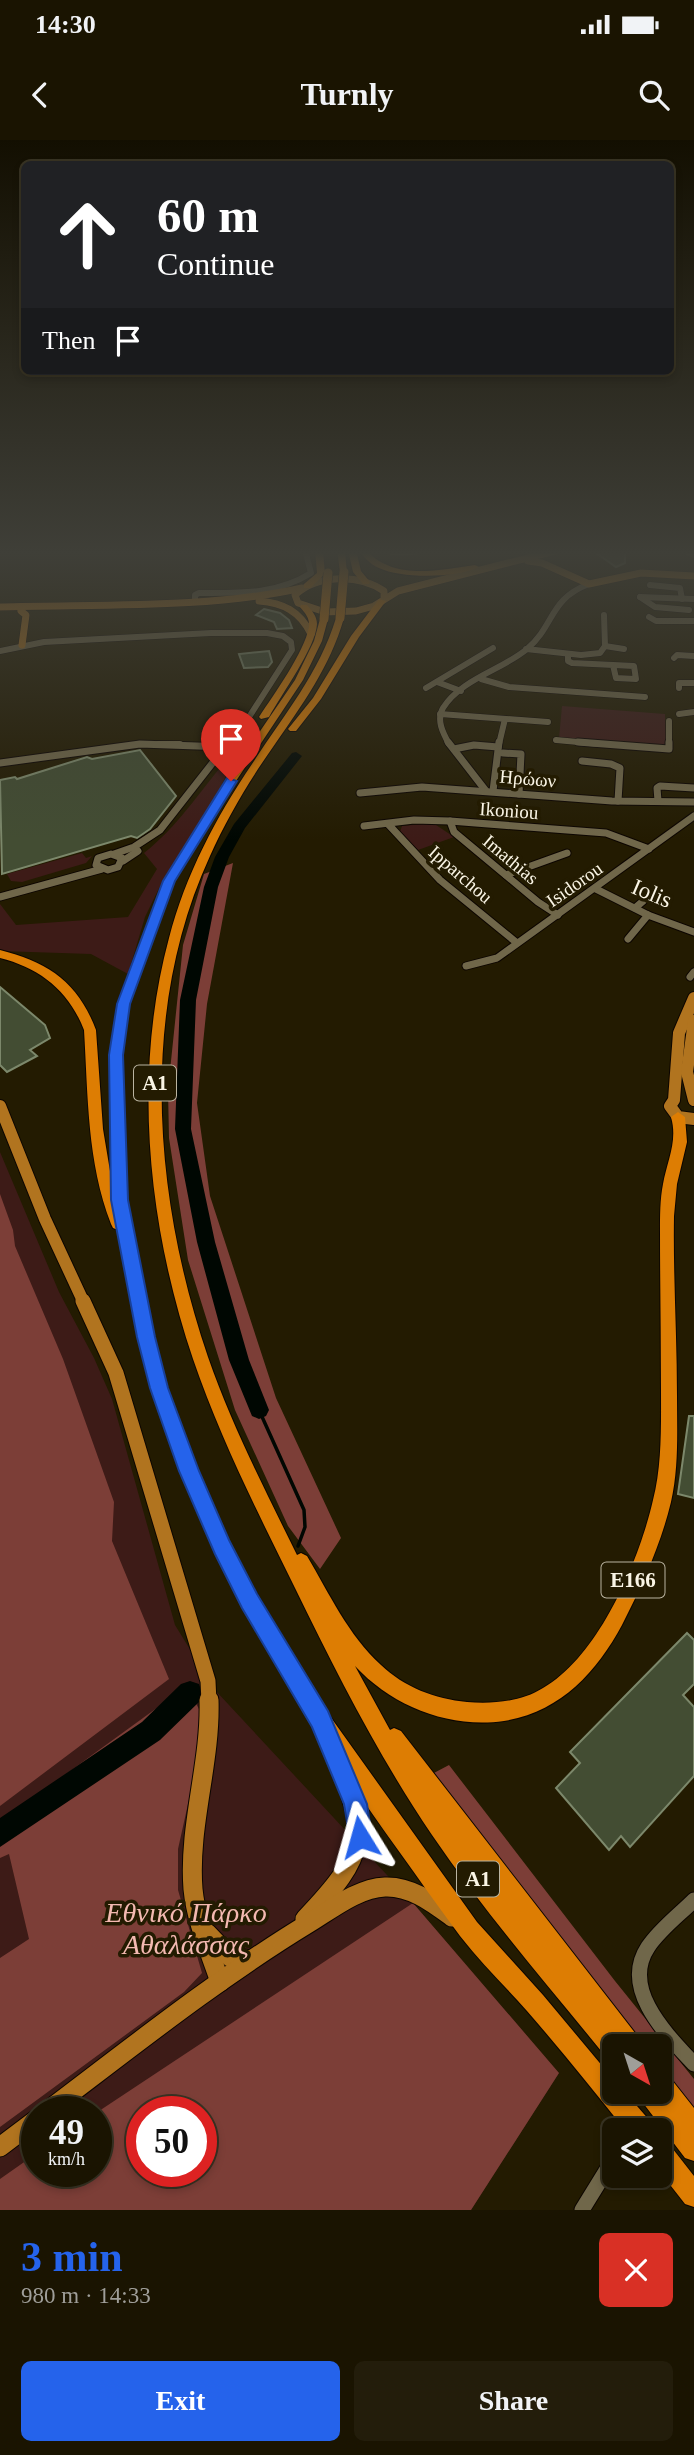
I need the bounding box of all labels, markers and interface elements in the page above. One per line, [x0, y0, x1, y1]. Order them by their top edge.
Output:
text: 14:30 [35, 10, 96, 39]
icon: back [21, 76, 59, 114]
text: Turnly [300, 76, 394, 112]
icon: search [635, 76, 673, 114]
text: 60 m [157, 188, 259, 243]
icon: ahead [42, 189, 133, 280]
text: Continue [157, 246, 274, 282]
icon: arrive [109, 322, 147, 360]
text: Then [42, 326, 95, 355]
pin [201, 709, 261, 781]
icon: arrive [212, 720, 250, 758]
street label: Ηρώων [499, 766, 558, 791]
street label: Ikoniou [479, 798, 540, 823]
street label: Imathias [479, 830, 542, 888]
street label: Ipparchou [425, 841, 497, 908]
street label: Isidorou [542, 857, 607, 911]
street label: Iolis [628, 874, 676, 913]
road number: A1 [134, 1066, 176, 1100]
road number: E166 [602, 1562, 664, 1598]
position arrow [323, 1800, 397, 1874]
road number: A1 [457, 1862, 499, 1896]
park label: Εθνικό Πάρκο Αθαλάσσας [104, 1897, 267, 1960]
north arrow [602, 2034, 672, 2104]
map controls [602, 2034, 672, 2188]
speed limit sign: 50 [126, 2096, 217, 2187]
text: 49 [49, 2113, 84, 2152]
button: layers [602, 2118, 672, 2188]
text: km/h [48, 2149, 85, 2169]
button: close [599, 2233, 673, 2307]
text: 3 min [21, 2234, 123, 2280]
text: 980 m · 14:33 [21, 2283, 151, 2308]
button: Exit [21, 2361, 340, 2441]
button: Share [354, 2361, 673, 2441]

